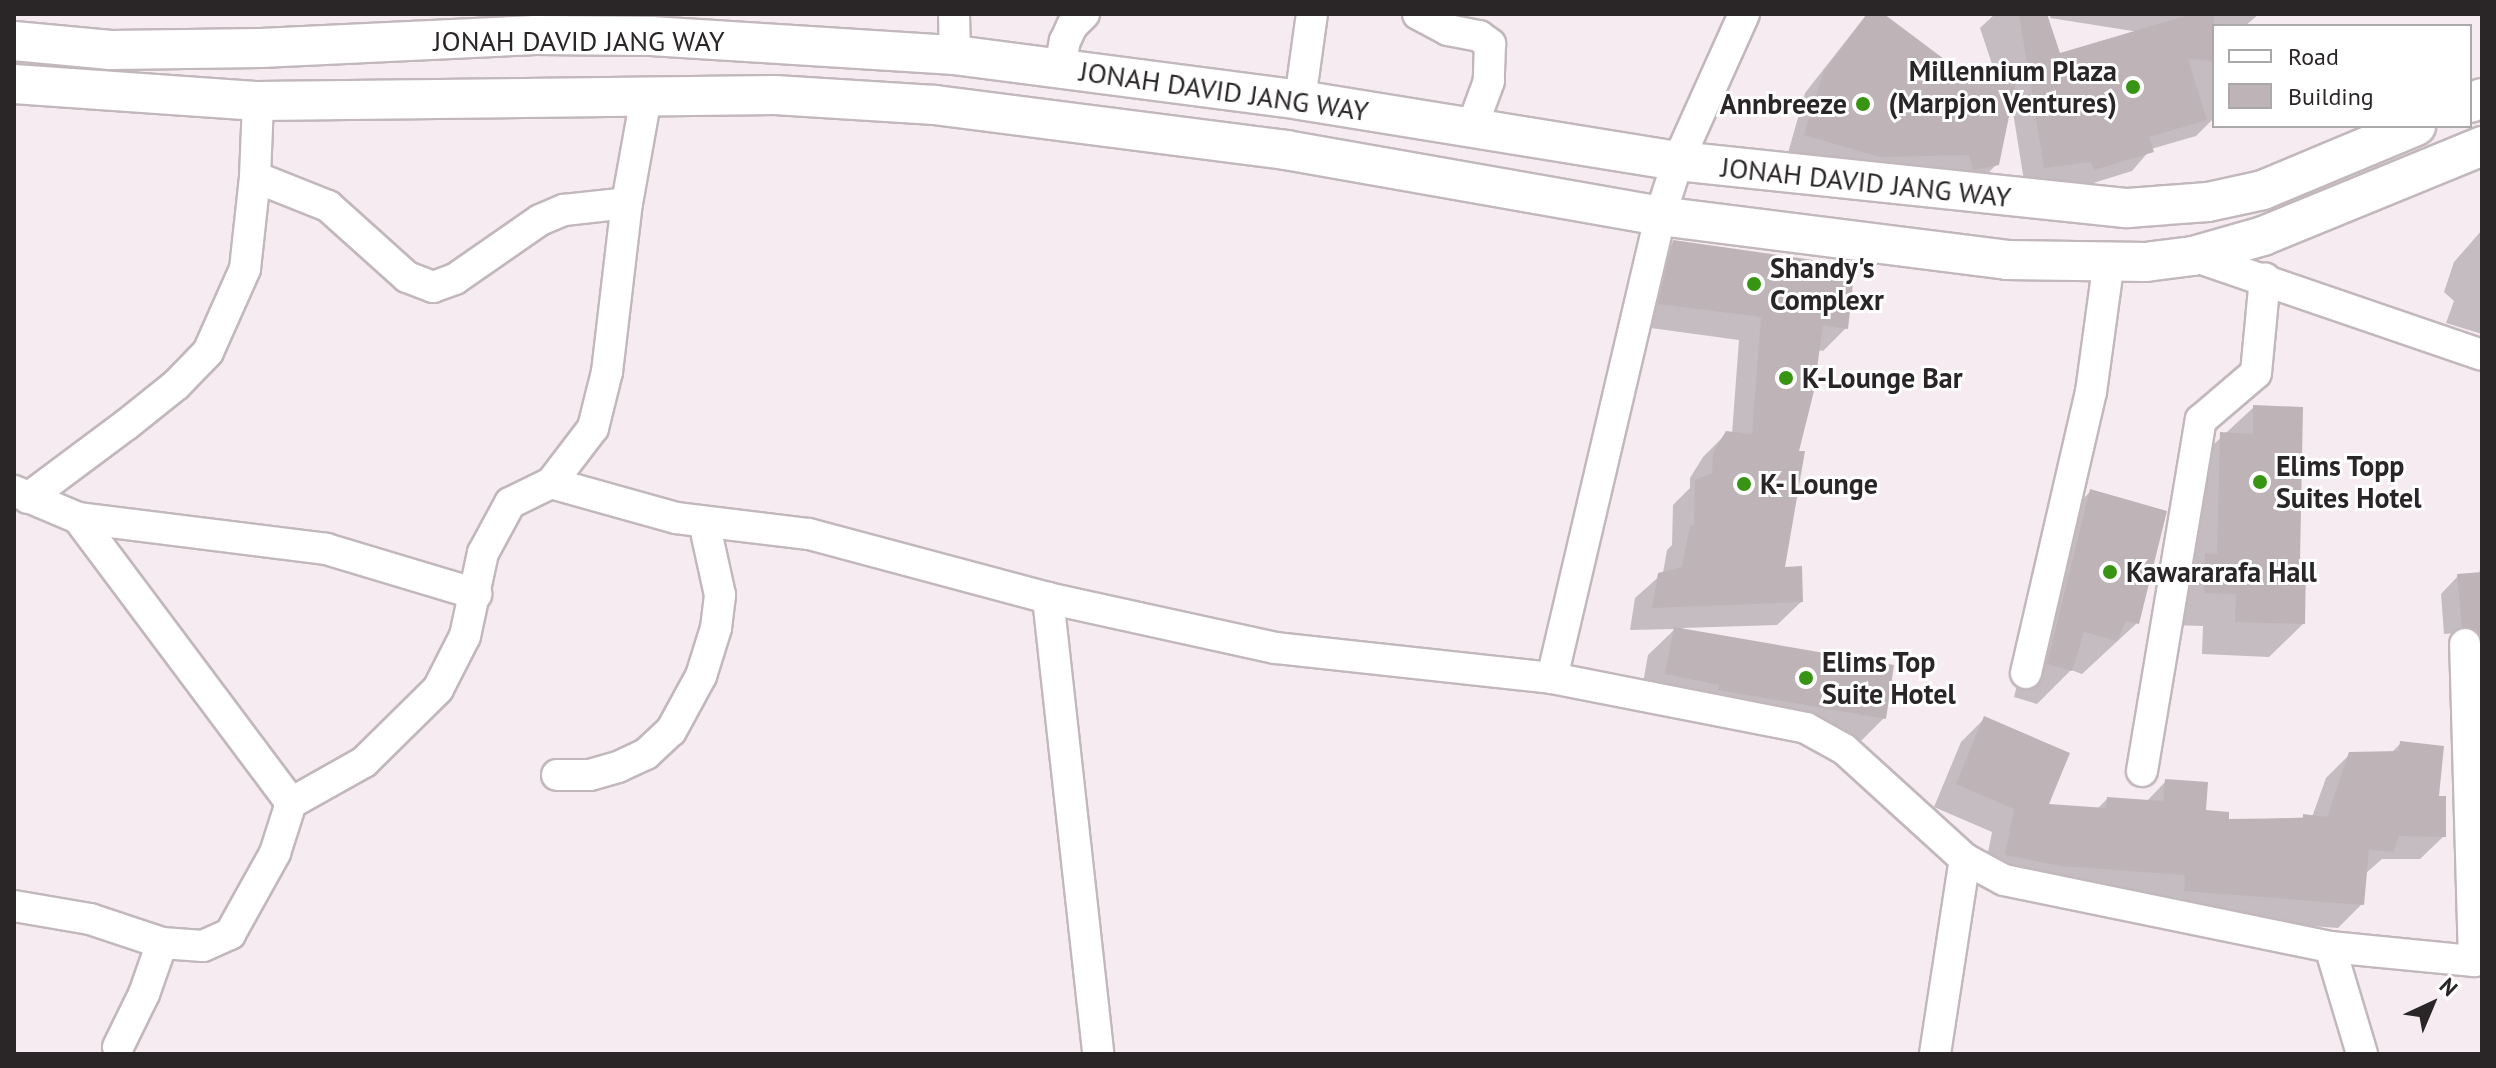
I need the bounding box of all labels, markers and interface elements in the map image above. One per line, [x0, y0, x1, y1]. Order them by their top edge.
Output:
street label: JONAH DAVID JANG WAY [433, 24, 725, 58]
legend [2212, 24, 2472, 128]
text: Road [2288, 41, 2339, 72]
street label: JONAH DAVID JANG WAY [1077, 54, 1371, 128]
place label: Millennium Plaza (Marpjon Ventures) [1888, 54, 2117, 120]
marker: Millennium Plaza (Marpjon Ventures) [2124, 78, 2142, 96]
text: Building [2288, 81, 2374, 112]
place label: Annbreeze [1720, 87, 1847, 121]
marker: Annbreeze [1854, 95, 1872, 113]
street label: JONAH DAVID JANG WAY [1719, 150, 2013, 214]
place label: Shandy's Complexr [1770, 251, 1884, 317]
marker: Shandy's Complexr [1745, 275, 1763, 293]
place label: K-Lounge Bar [1802, 361, 1963, 395]
marker: K-Lounge Bar [1777, 369, 1795, 387]
place label: Elims Topp Suites Hotel [2276, 449, 2422, 515]
place label: K- Lounge [1760, 467, 1880, 501]
marker: Elims Topp Suites Hotel [2251, 473, 2269, 491]
marker: K- Lounge [1735, 475, 1753, 493]
place label: Kawararafa Hall [2126, 555, 2317, 589]
marker: Kawararafa Hall [2101, 563, 2119, 581]
place label: Elims Top Suite Hotel [1822, 645, 1956, 711]
marker: Elims Top Suite Hotel [1797, 669, 1815, 687]
north arrow [2392, 964, 2472, 1044]
text: N [2434, 972, 2464, 1002]

